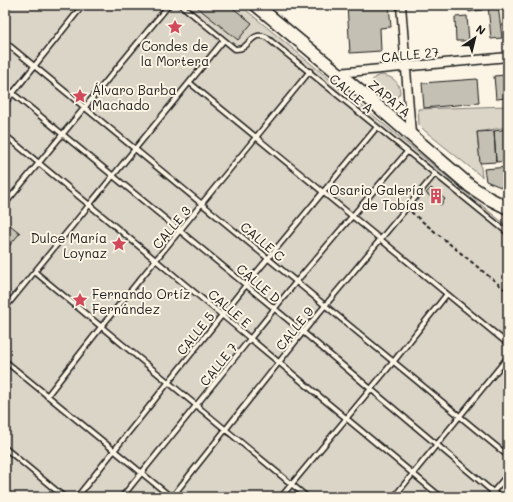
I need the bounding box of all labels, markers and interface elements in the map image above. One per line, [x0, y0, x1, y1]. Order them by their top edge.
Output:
place icon: Condes de la Mortera [166, 18, 184, 36]
north arrow [455, 18, 495, 58]
text: N [473, 21, 489, 38]
place label: Condes de la Mortera [141, 37, 209, 69]
street label: CALLE 27 [380, 43, 440, 65]
street label: CALLE A [326, 70, 378, 116]
street label: ZAPATA [365, 75, 415, 121]
place label: Álvaro Barba Machado [92, 81, 177, 113]
place icon: Álvaro Barba Machado [71, 87, 89, 105]
place label: Osario Galería de Tobías [329, 181, 424, 213]
building icon: Osario Galería de Tobías [427, 187, 445, 205]
street label: CALLE 3 [148, 202, 194, 252]
street label: CALLE C [237, 217, 289, 265]
place label: Dulce María Loynaz [31, 229, 107, 261]
place icon: Dulce María Loynaz [110, 235, 128, 253]
street label: CALLE D [233, 260, 285, 306]
place label: Fernando Ortíz Fernández [92, 285, 190, 317]
street label: CALLE E [205, 285, 255, 331]
place icon: Fernando Ortíz Fernández [71, 291, 89, 309]
street label: CALLE 9 [271, 302, 317, 353]
street label: CALLE 5 [172, 308, 218, 358]
street label: CALLE 7 [195, 339, 241, 389]

